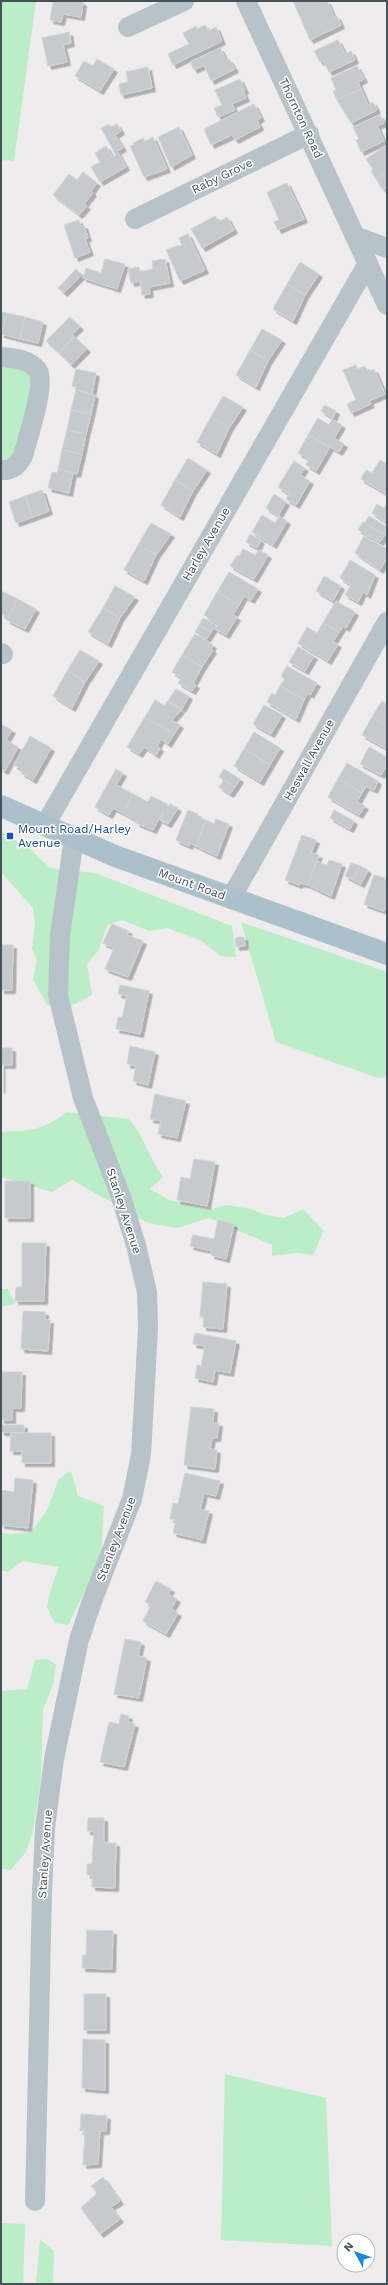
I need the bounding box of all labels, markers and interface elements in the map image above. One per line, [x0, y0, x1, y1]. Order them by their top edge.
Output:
street label: Thornton Road [276, 76, 326, 160]
street label: Raby Grove [189, 155, 255, 197]
street label: Harley Avenue [179, 505, 233, 583]
street label: Heswall Avenue [281, 717, 337, 803]
place label: Mount Road/Harley Avenue [18, 822, 131, 850]
marker: Mount Road/Harley Avenue [5, 831, 15, 841]
street label: Mount Road [156, 865, 228, 903]
street label: Stanley Avenue [104, 1166, 144, 1256]
street label: Stanley Avenue [93, 1495, 139, 1583]
street label: Stanley Avenue [35, 1809, 55, 1899]
north arrow [336, 2233, 376, 2273]
text: N [341, 2240, 356, 2254]

